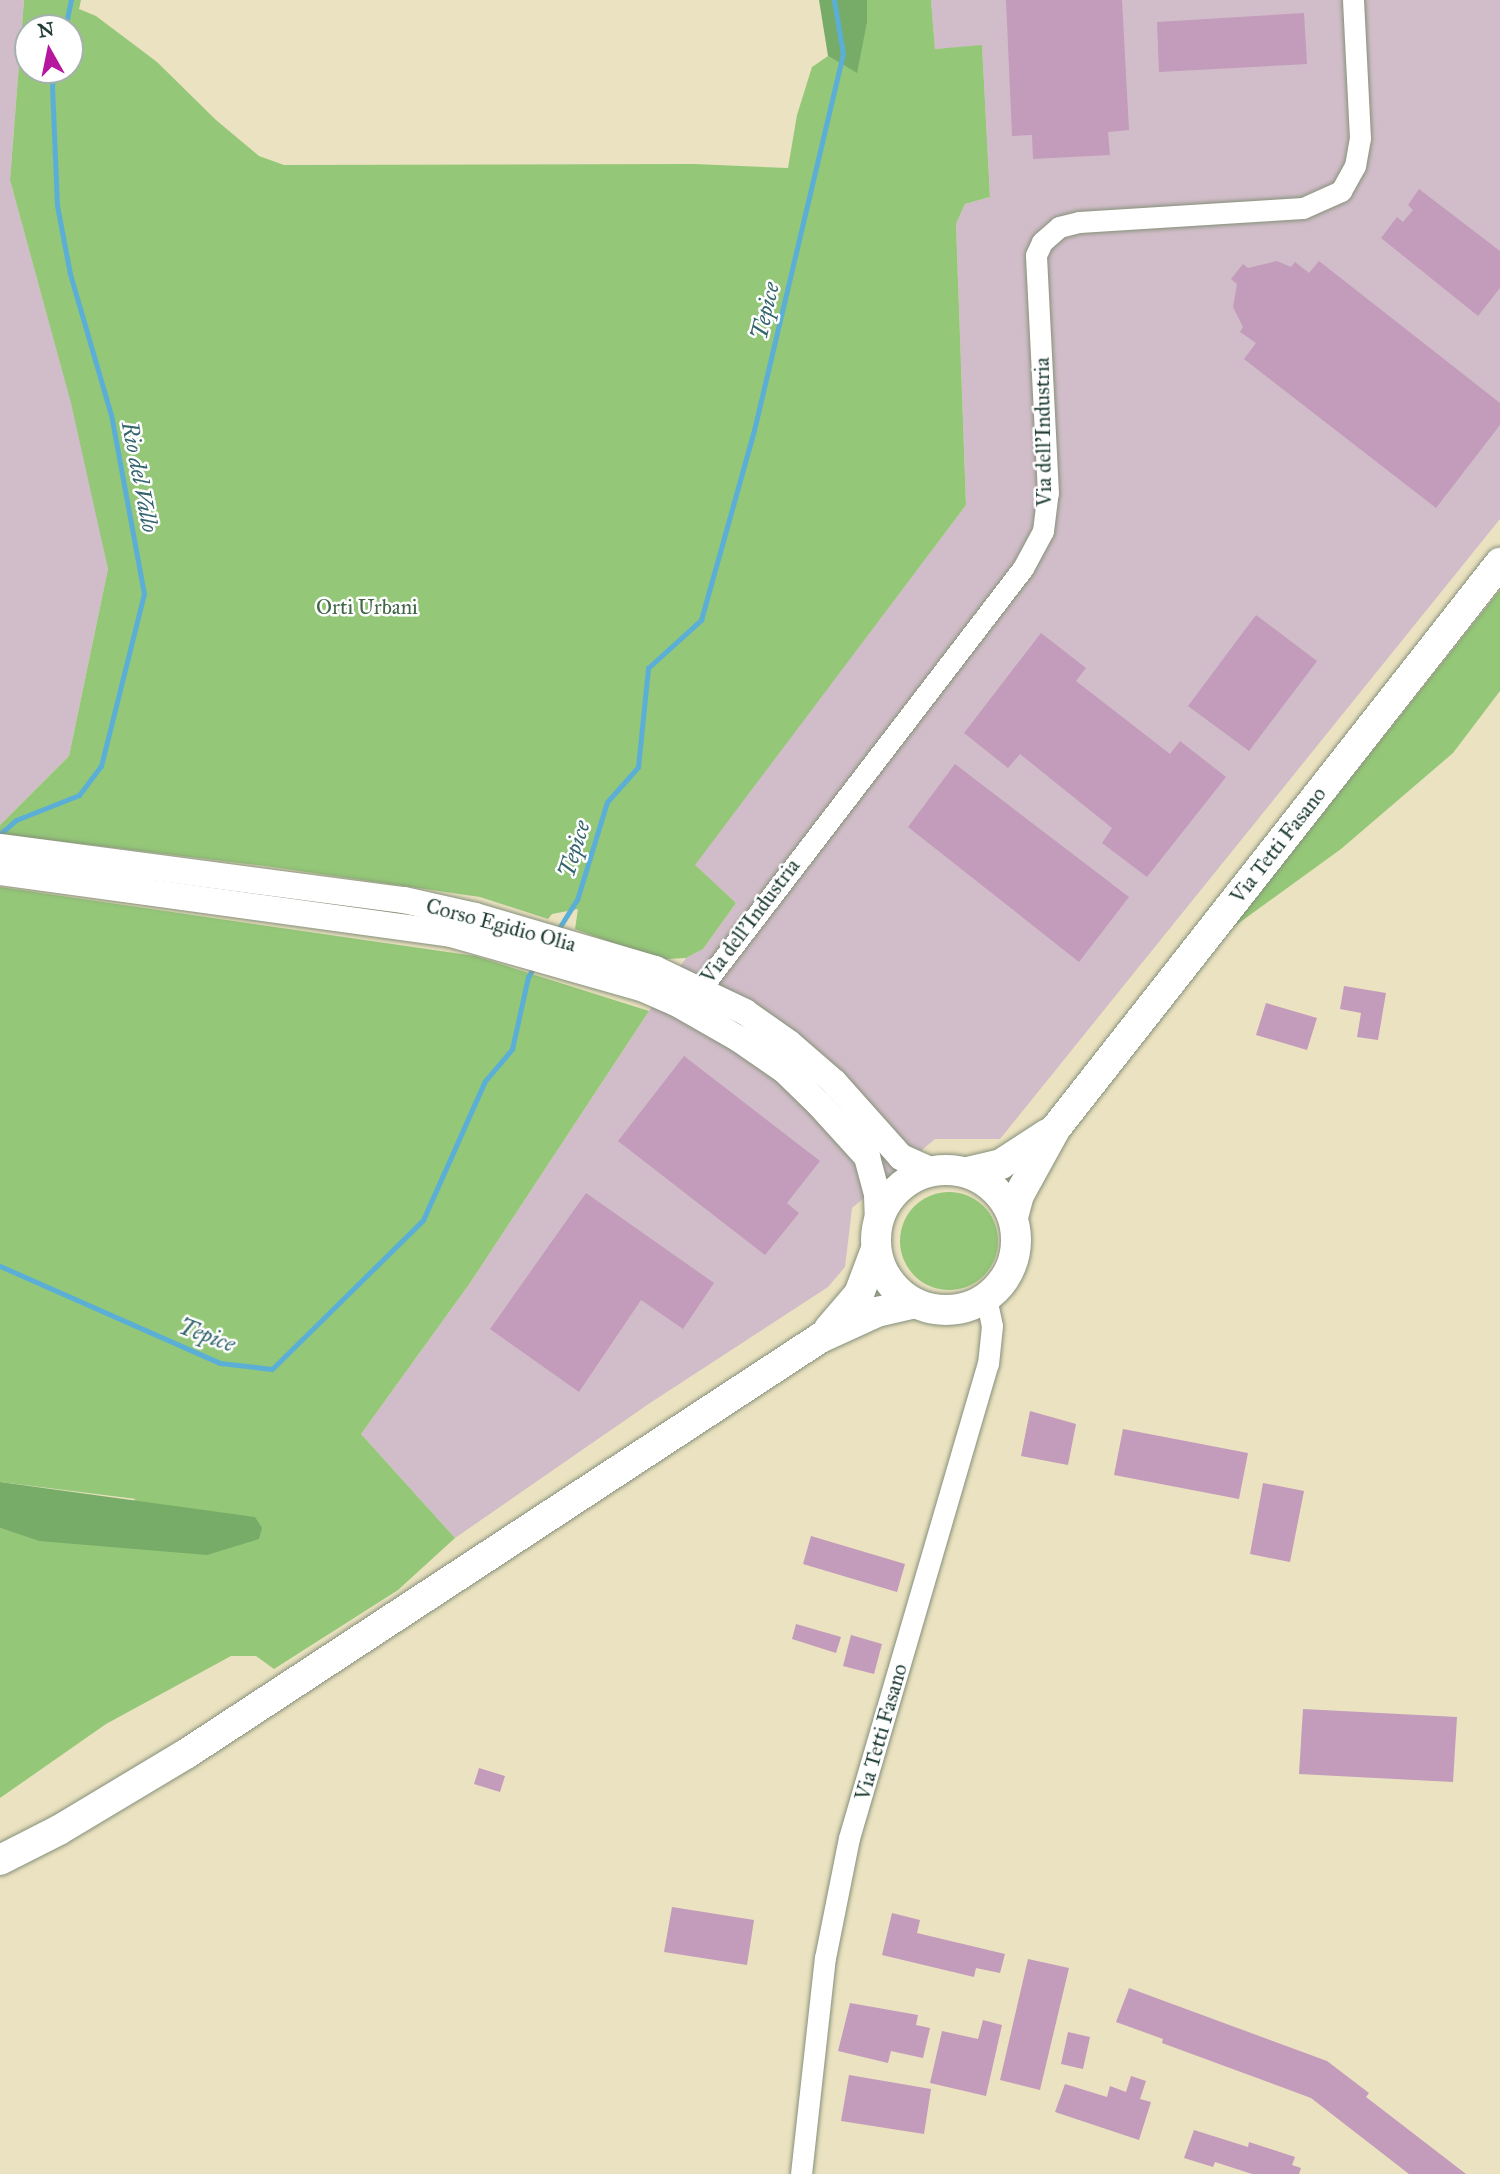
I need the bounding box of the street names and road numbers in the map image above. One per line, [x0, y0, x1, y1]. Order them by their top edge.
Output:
street label: Via dell'Industria [1029, 357, 1057, 507]
street label: Via Tetti Fasano [1225, 782, 1331, 908]
street label: Via dell'Industria [695, 854, 805, 988]
street label: Corso Egidio Olia [423, 893, 579, 957]
street label: Via Tetti Fasano [849, 1661, 913, 1803]

